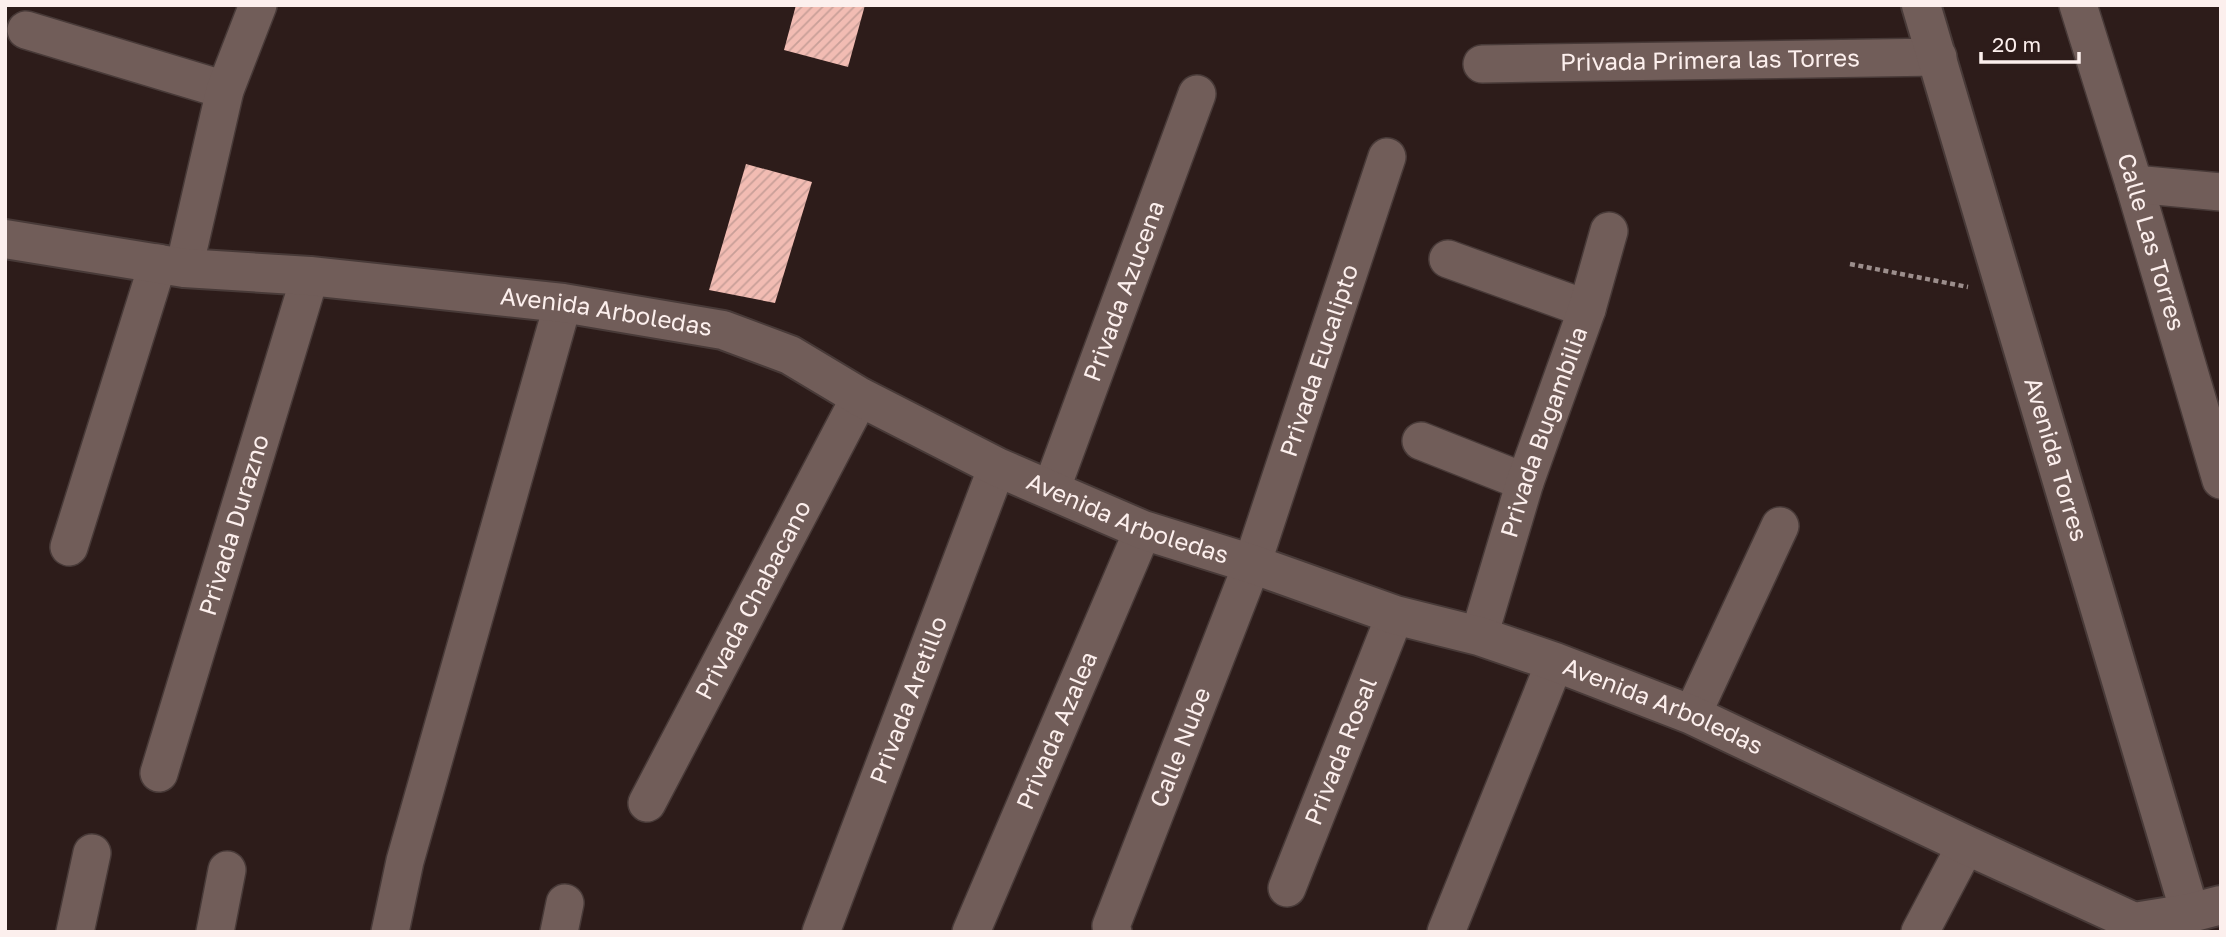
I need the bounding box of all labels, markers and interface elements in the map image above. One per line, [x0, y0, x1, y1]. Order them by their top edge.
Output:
scale bar [1981, 21, 2079, 65]
text: 20 m [1992, 31, 2041, 57]
street label: Privada Primera las Torres [1560, 42, 1860, 76]
street label: Calle Las Torres [2112, 149, 2192, 334]
street label: Privada Azucena [1076, 196, 1170, 385]
street label: Privada Eucalipto [1273, 260, 1363, 460]
street label: Avenida Arboledas [499, 280, 715, 341]
street label: Privada Bugambilia [1493, 322, 1593, 541]
street label: Avenida Torres [2019, 374, 2095, 544]
street label: Privada Durazno [192, 431, 274, 619]
street label: Avenida Arboledas [1023, 466, 1233, 569]
street label: Privada Chabacano [688, 495, 816, 704]
street label: Privada Aretillo [863, 612, 952, 787]
street label: Privada Azalea [1009, 647, 1102, 814]
street label: Avenida Arboledas [1559, 651, 1768, 760]
street label: Privada Rosal [1297, 673, 1382, 829]
street label: Calle Nube [1143, 683, 1216, 811]

